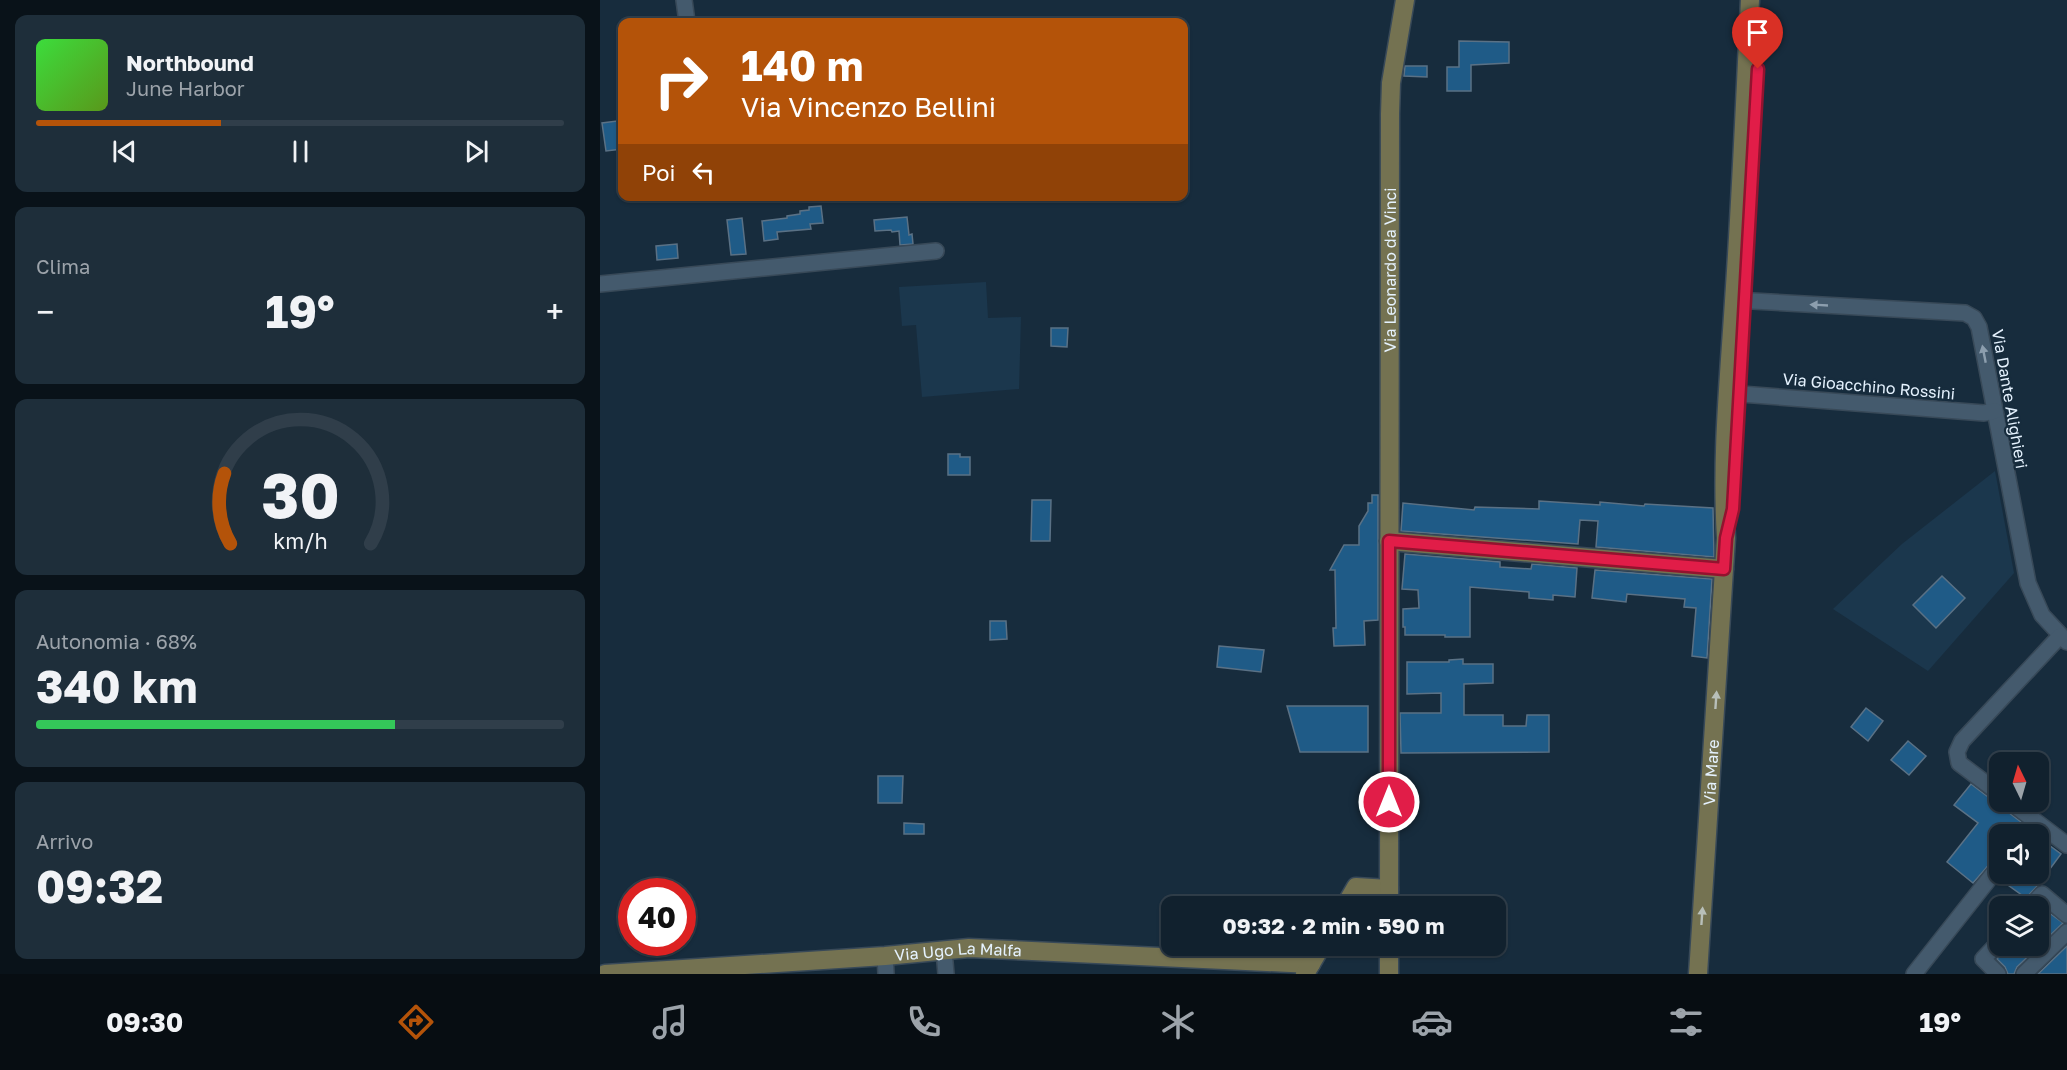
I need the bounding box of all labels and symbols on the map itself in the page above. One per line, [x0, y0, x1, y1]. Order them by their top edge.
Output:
pin [1732, 7, 1783, 69]
street label: Via Leonardo da Vinci [1380, 187, 1400, 353]
one-way arrow [1809, 300, 1828, 309]
street label: Via Dante Alighieri [1988, 328, 2032, 470]
one-way arrow [1979, 344, 1988, 363]
street label: Via Gioacchino Rossini [1782, 369, 1956, 403]
one-way arrow [1711, 691, 1720, 710]
street label: Via Mare [1699, 739, 1723, 806]
north arrow [1989, 752, 2049, 812]
position arrow [1357, 770, 1421, 834]
speed limit sign: 40 [618, 878, 696, 956]
one-way arrow [1698, 906, 1707, 925]
street label: Via Ugo La Malfa [894, 938, 1022, 965]

